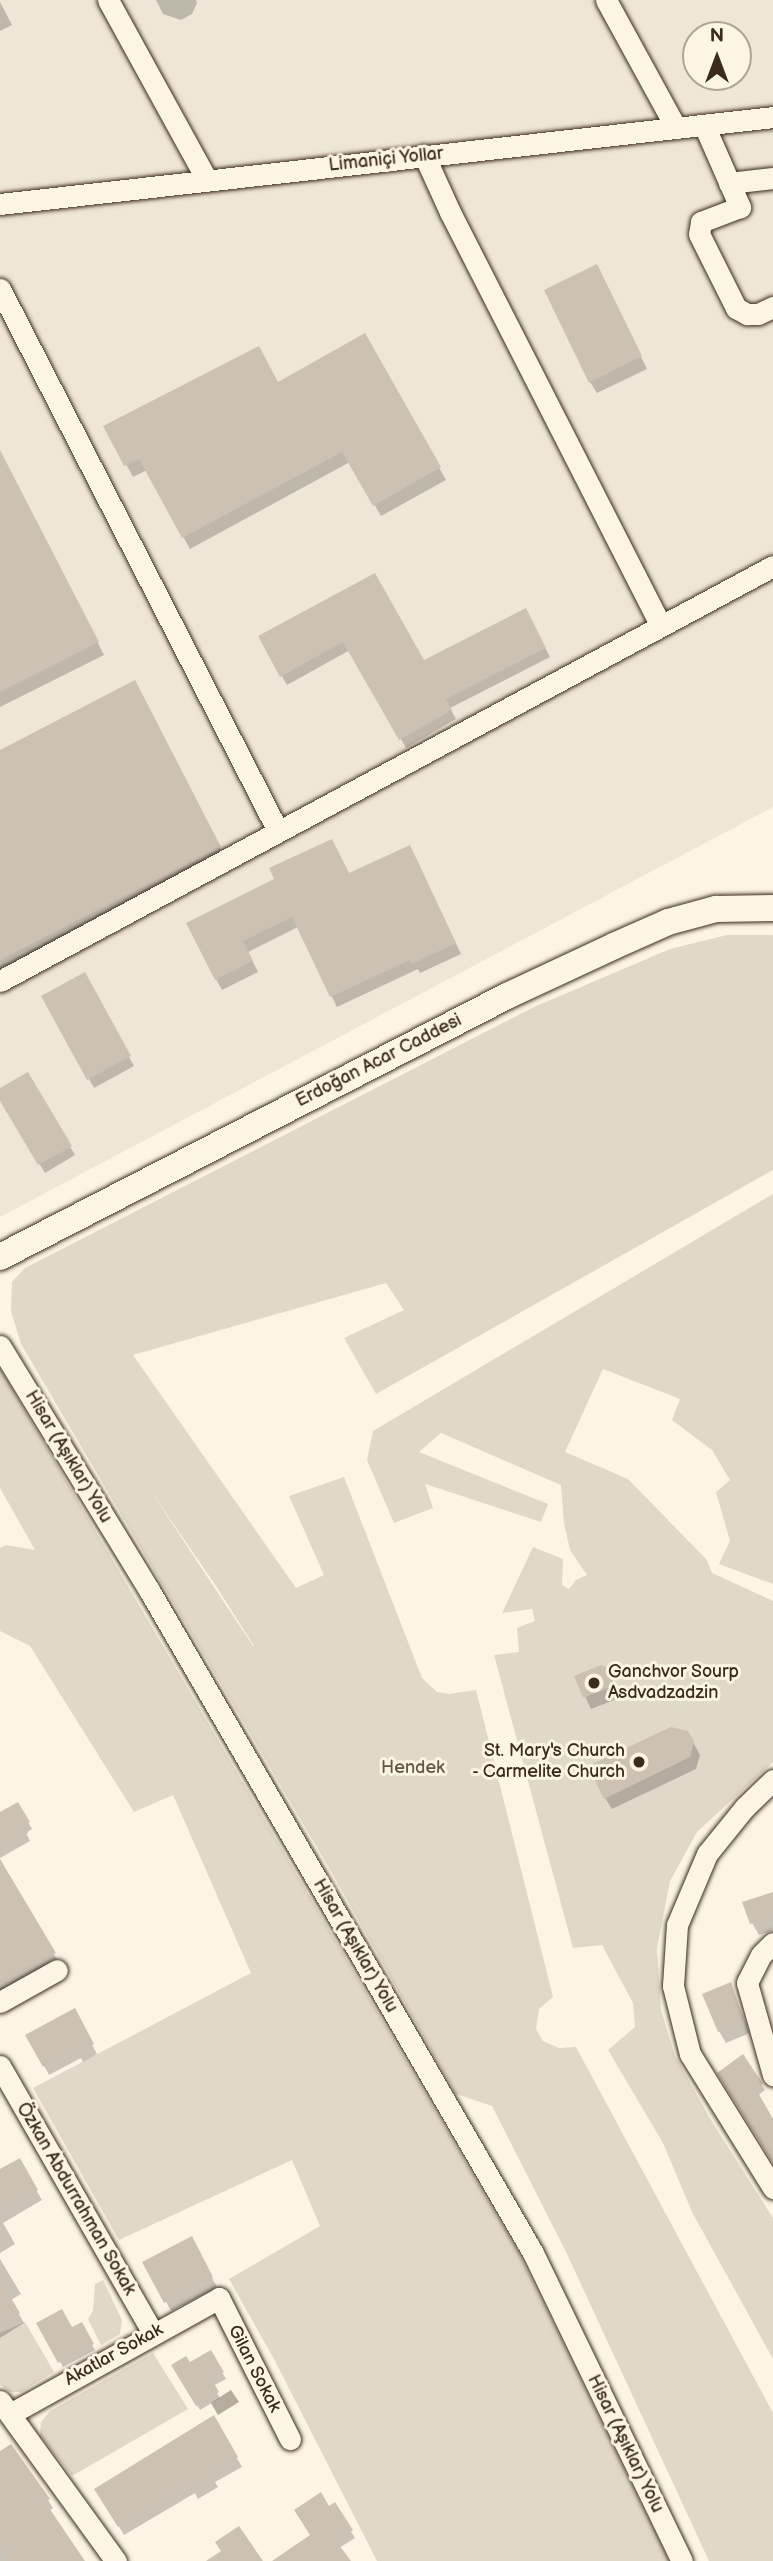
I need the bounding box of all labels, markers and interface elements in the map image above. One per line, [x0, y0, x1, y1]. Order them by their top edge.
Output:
north arrow [682, 21, 752, 91]
text: N [710, 25, 724, 48]
street label: Limaniçi Yollar [327, 143, 445, 177]
street label: Erdoğan Acar Caddesi [292, 1010, 466, 1112]
street label: Hisar (Aşıklar) Yolu [20, 1386, 116, 1528]
place label: Ganchvor Sourp Asdvadzadzin [608, 1662, 739, 1704]
marker: Ganchvor Sourp Asdvadzadzin [586, 1675, 602, 1691]
place label: St. Mary's Church - Carmelite Church [471, 1741, 625, 1784]
marker: St. Mary's Church - Carmelite Church [631, 1754, 647, 1770]
park label: Hendek [381, 1757, 445, 1779]
street label: Hisar (Aşıklar) Yolu [308, 1875, 402, 2017]
street label: Özkan Abdurrahman Sokak [12, 2099, 140, 2299]
street label: Akatlar Sokak [61, 2319, 167, 2391]
street label: Gilan Sokak [223, 2322, 285, 2416]
street label: Hisar (Aşıklar) Yolu [582, 2371, 668, 2517]

